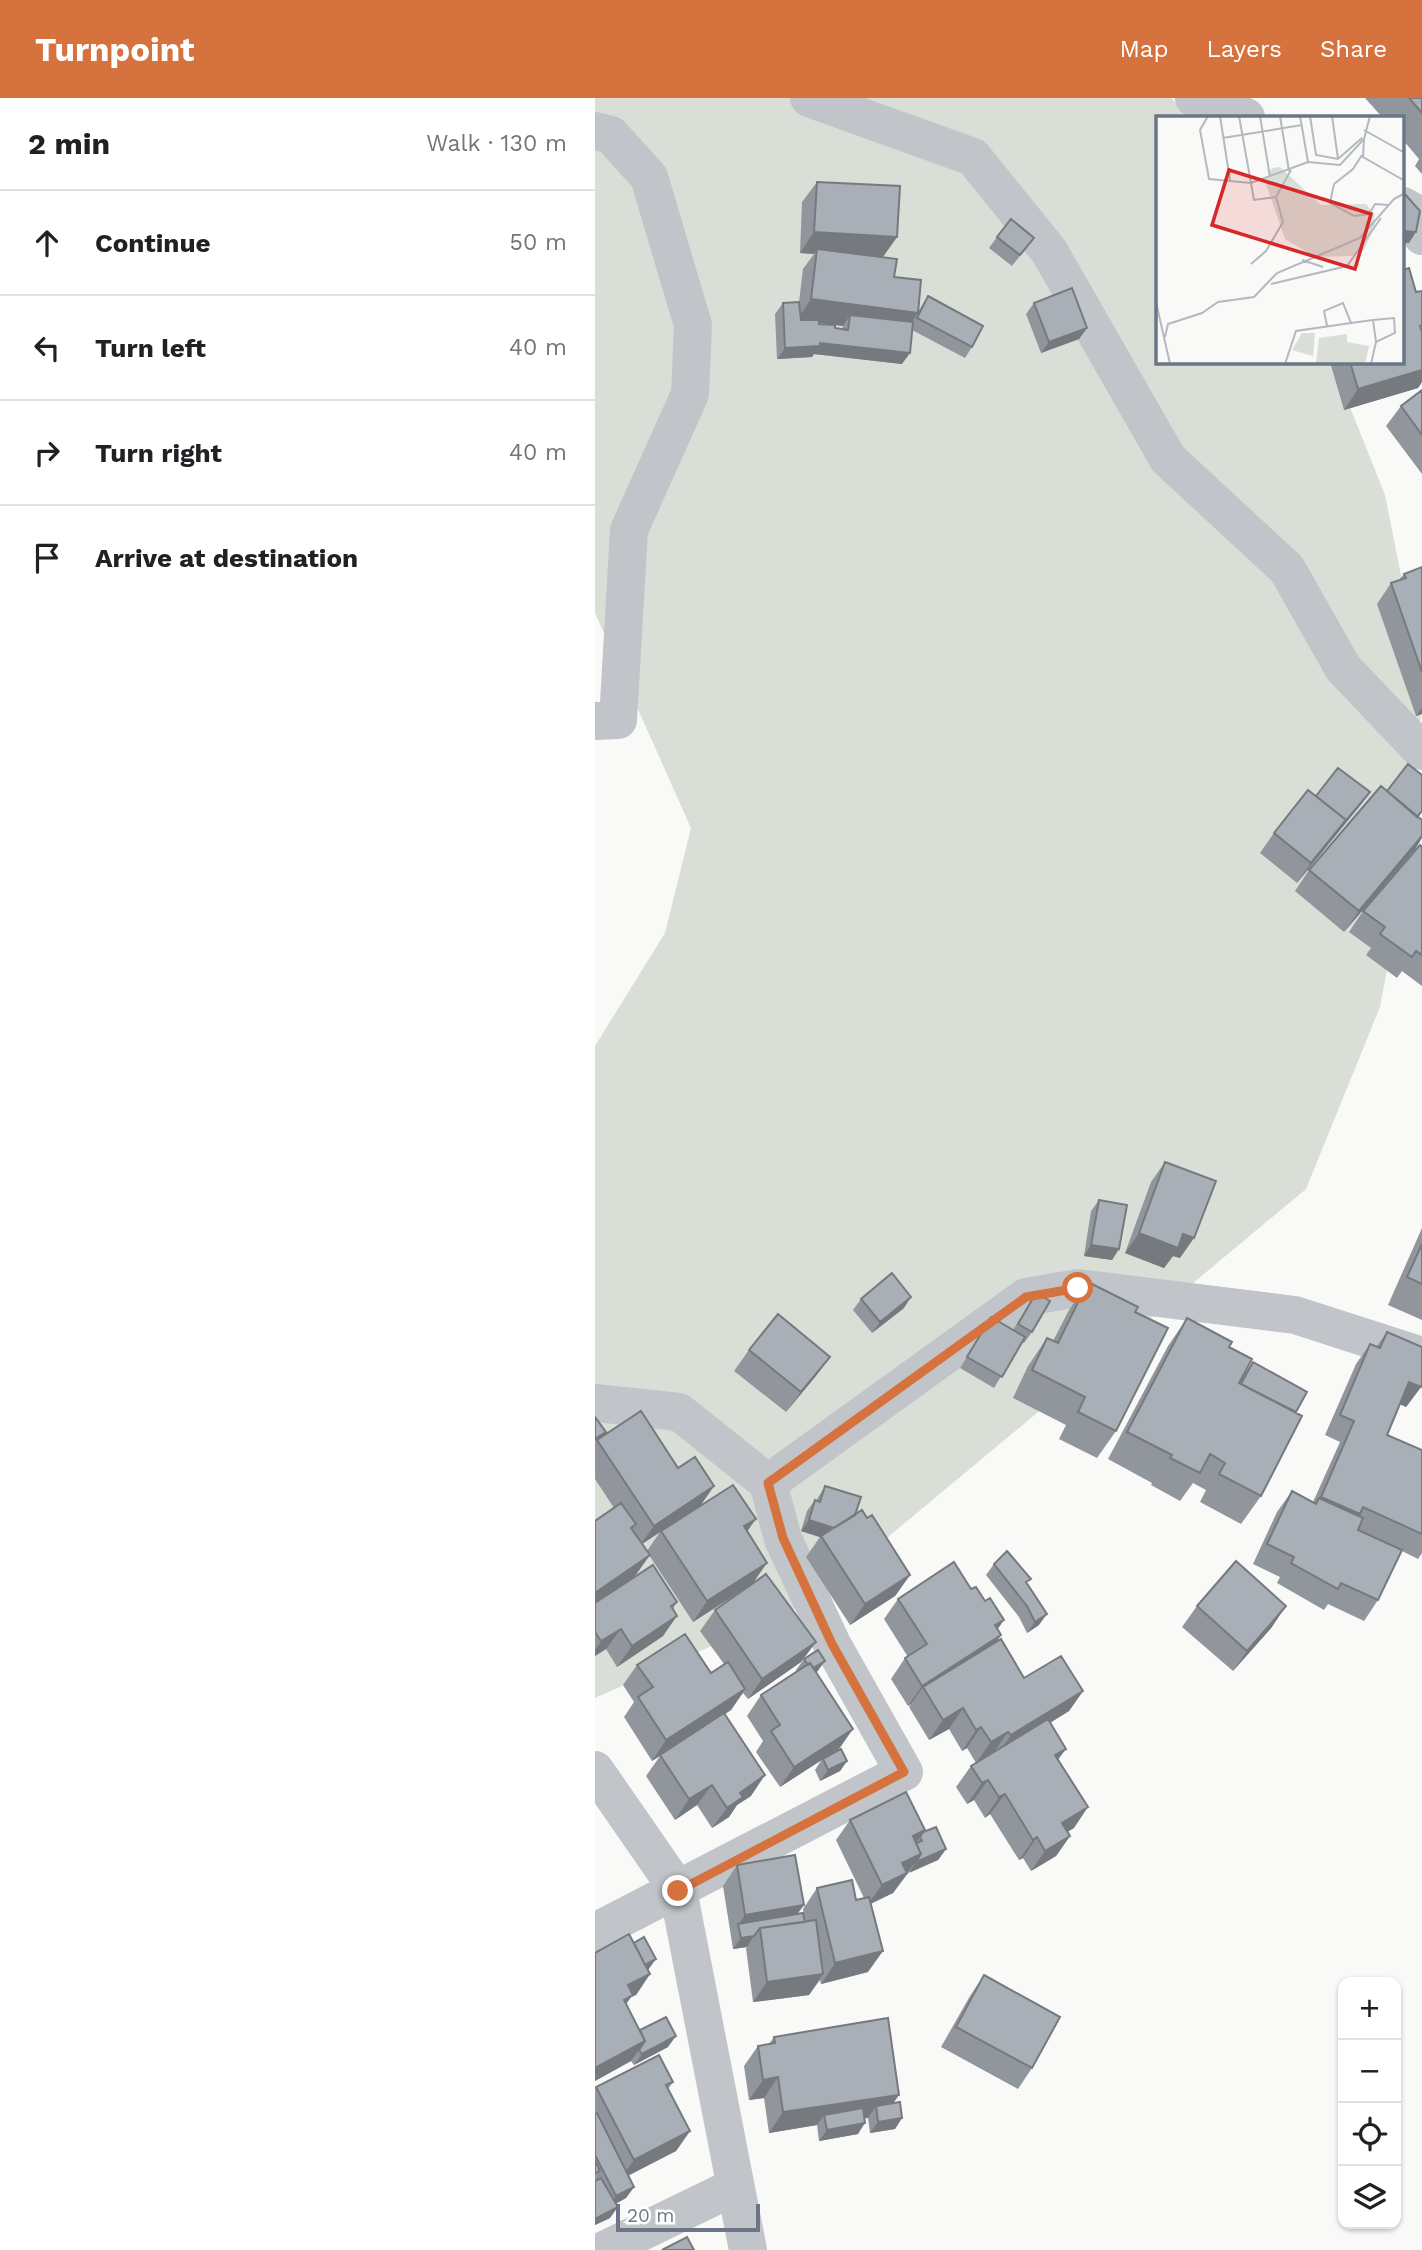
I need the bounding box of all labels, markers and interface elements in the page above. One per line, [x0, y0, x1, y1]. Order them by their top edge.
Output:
text: Turnpoint [35, 30, 194, 69]
text: Map [1120, 35, 1168, 63]
text: Layers [1206, 35, 1282, 63]
text: Share [1320, 35, 1387, 63]
inset map [1156, 116, 1405, 364]
text: 2 min [28, 126, 110, 161]
text: Walk · 130 m [426, 130, 567, 157]
icon: ahead [28, 224, 66, 262]
text: Continue [95, 228, 211, 258]
text: 50 m [510, 229, 567, 256]
icon: left [28, 329, 66, 367]
text: Turn left [95, 333, 206, 363]
text: 40 m [509, 334, 567, 361]
icon: right [28, 434, 66, 472]
text: Turn right [95, 438, 222, 468]
text: 40 m [509, 439, 567, 466]
icon: arrive [28, 539, 66, 577]
text: Arrive at destination [95, 543, 358, 573]
route start [1062, 1272, 1093, 1303]
route end [662, 1875, 693, 1906]
map controls [1338, 1977, 1401, 2229]
button: + [1338, 1977, 1401, 2040]
button: − [1338, 2040, 1401, 2103]
button: locate [1338, 2103, 1401, 2166]
button: layers [1338, 2166, 1401, 2229]
scale bar [616, 2201, 759, 2233]
text: 20 m [627, 2204, 674, 2227]

